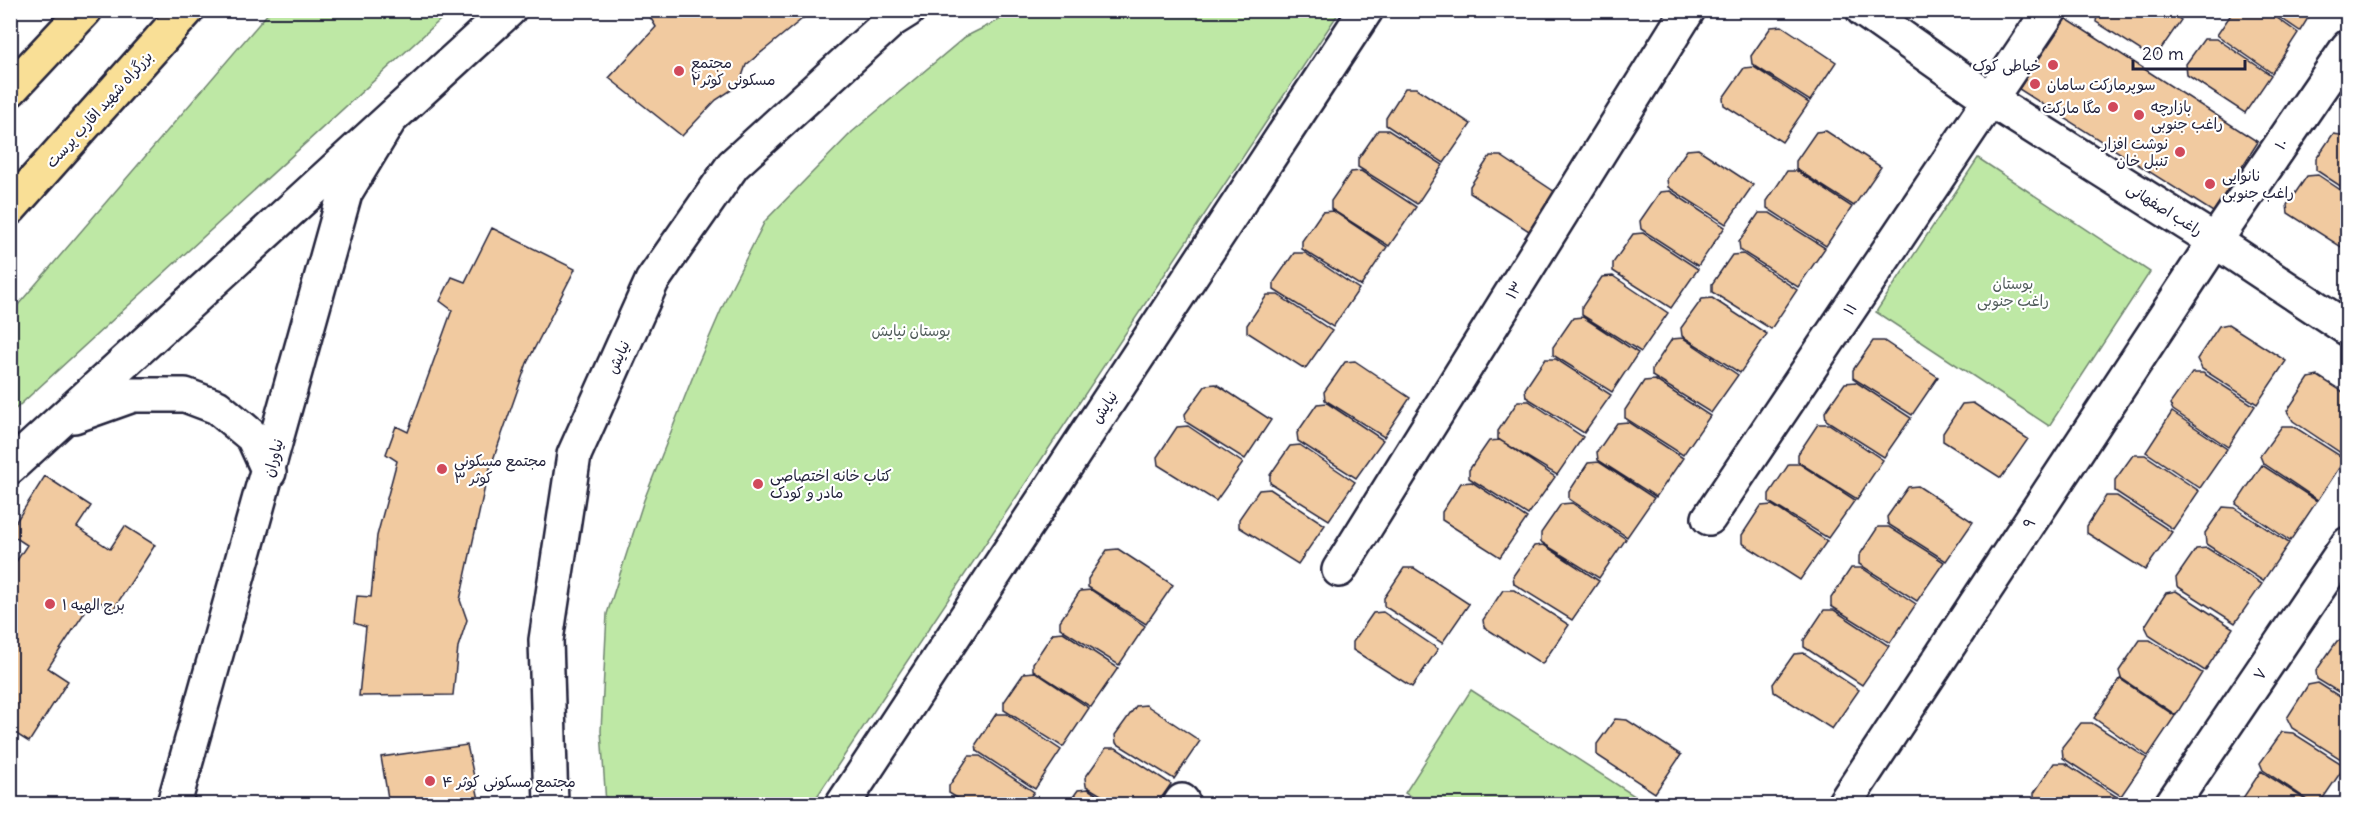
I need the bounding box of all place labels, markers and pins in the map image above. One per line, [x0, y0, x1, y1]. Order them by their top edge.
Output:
place label: مجتمع مسکونی کوثر۲ [691, 53, 776, 90]
place label: خیاطی کوک [1972, 56, 2041, 76]
marker: خیاطی کوک [2046, 58, 2060, 72]
marker: مجتمع مسکونی کوثر۲ [672, 64, 686, 78]
place label: سوپرمارکت سامان [2047, 75, 2156, 95]
marker: سوپرمارکت سامان [2028, 77, 2042, 91]
place label: بازارچه راغب جنوبی [2151, 97, 2223, 134]
place label: مگا مارکت [2042, 98, 2101, 117]
marker: مگا مارکت [2106, 100, 2120, 114]
marker: بازارچه راغب جنوبی [2132, 108, 2146, 122]
place label: نوشت افزار تنبل خان [2101, 134, 2169, 170]
marker: نوشت افزار تنبل خان [2173, 145, 2187, 159]
place label: نانوایی راغب جنوبی [2222, 166, 2294, 203]
marker: نانوایی راغب جنوبی [2203, 177, 2217, 191]
place label: مجتمع مسکونی کوثر ۳ [454, 451, 547, 487]
marker: مجتمع مسکونی کوثر ۳ [435, 462, 449, 476]
place label: کتاب خانه اختصاصی مادر و کودک [770, 466, 892, 502]
marker: کتاب خانه اختصاصی مادر و کودک [751, 477, 765, 491]
place label: برج الهیه ۱ [62, 595, 125, 615]
marker: برج الهیه ۱ [43, 597, 57, 611]
place label: مجتمع مسکونی کوثر ۴ [442, 772, 576, 793]
marker: مجتمع مسکونی کوثر ۴ [423, 774, 437, 788]

